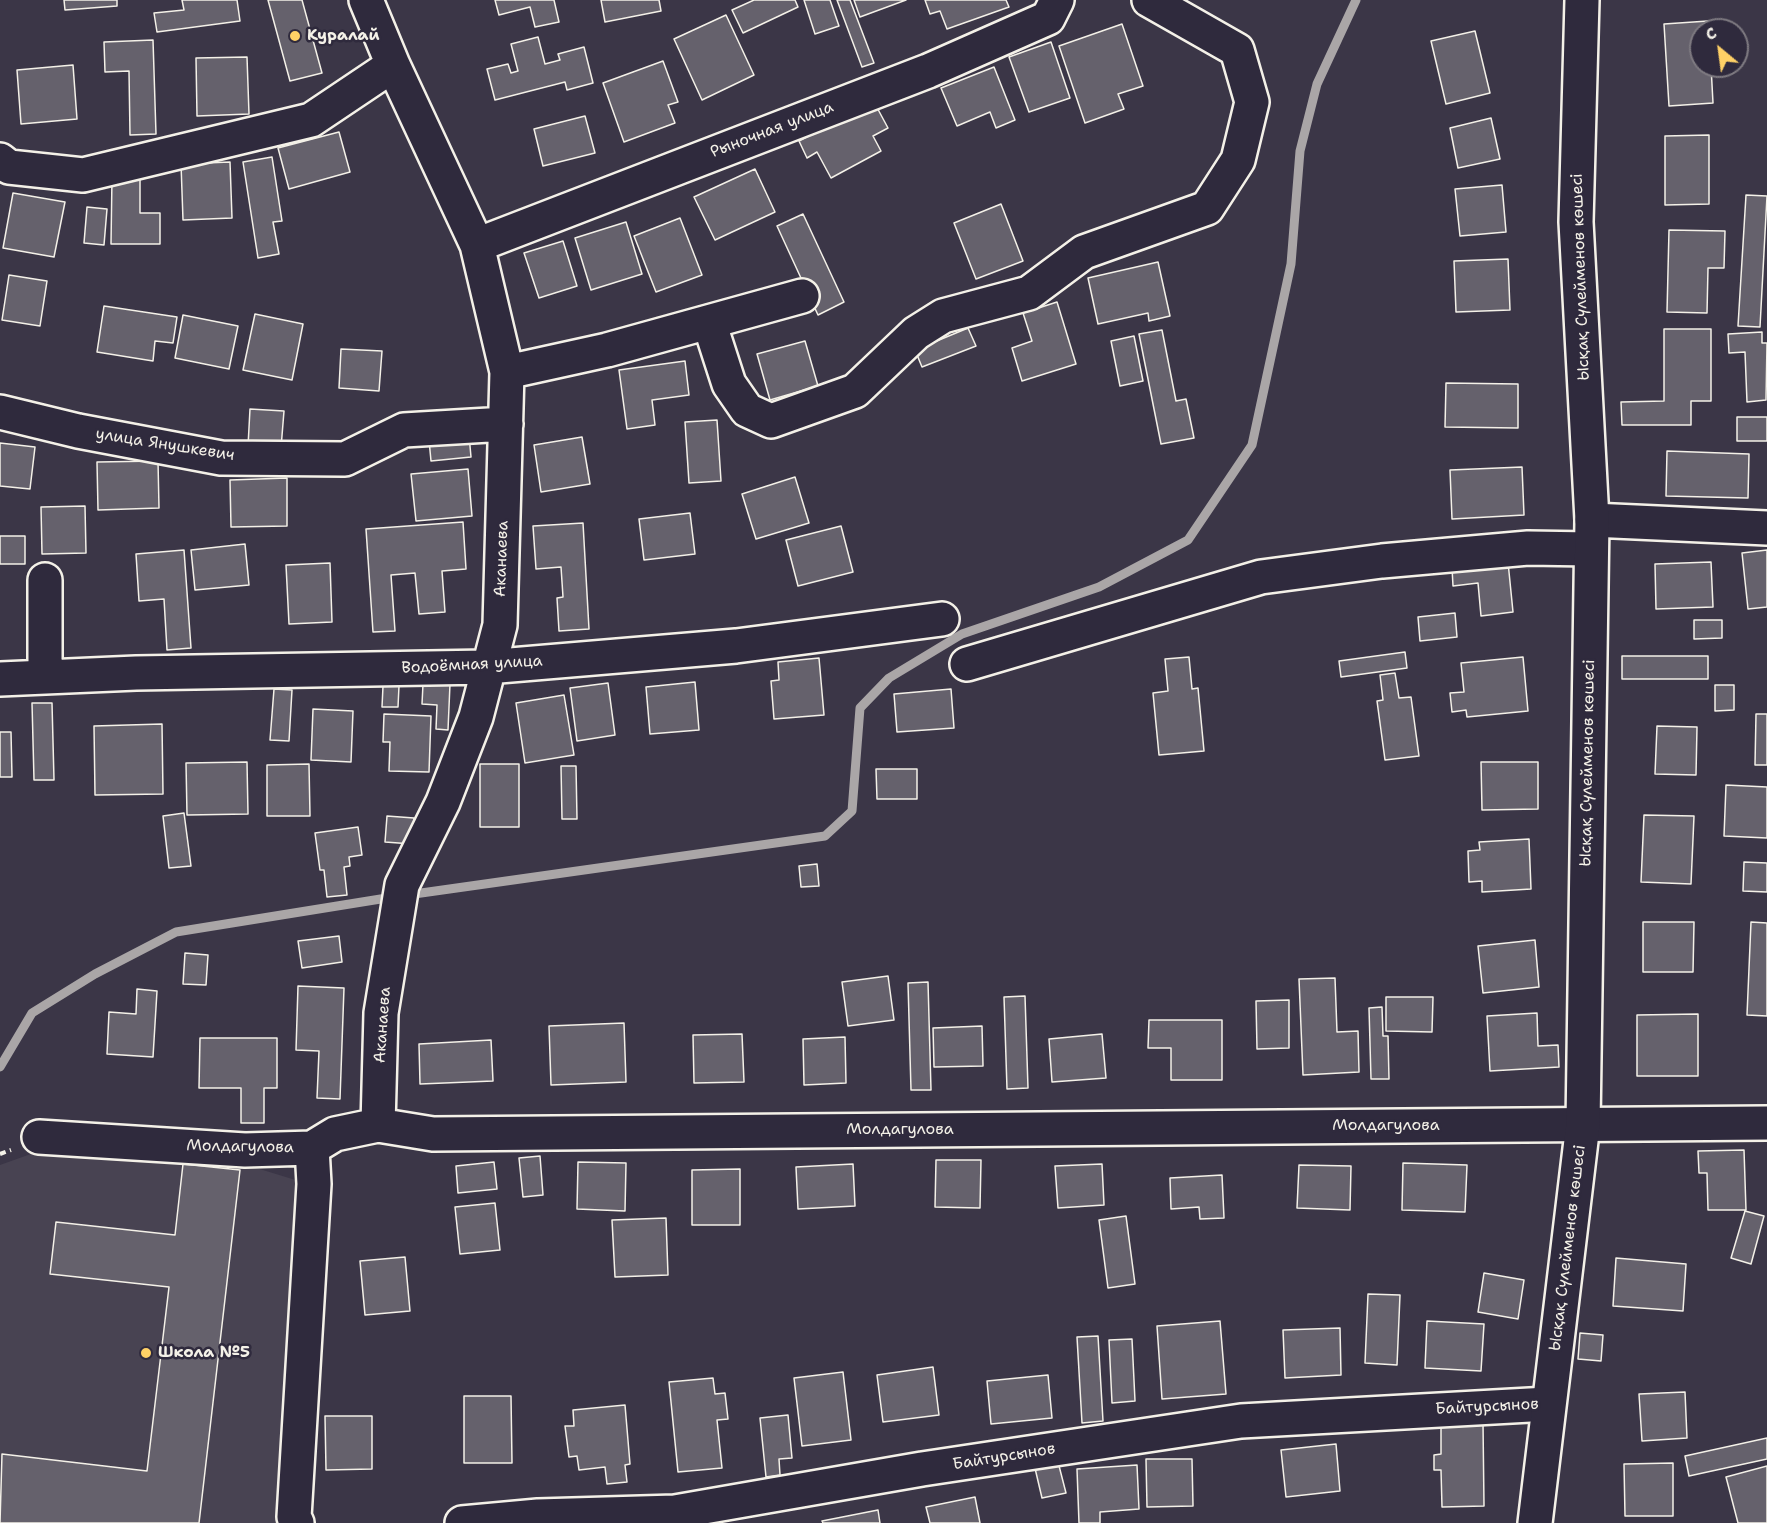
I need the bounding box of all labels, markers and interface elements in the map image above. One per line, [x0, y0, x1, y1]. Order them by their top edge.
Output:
north arrow [1689, 18, 1749, 78]
text: С [1702, 22, 1720, 45]
place label: Куралай [307, 26, 380, 46]
marker: Куралай [288, 29, 302, 43]
street label: Рыночная улица [708, 98, 836, 162]
street label: Ысқақ Сүлейменов көшесі [1568, 173, 1594, 381]
street label: улица Янушкевич [94, 425, 236, 465]
street label: Аканаева [491, 520, 513, 598]
street label: Водоёмная улица [401, 652, 543, 678]
street label: Ысқақ Сүлейменов көшесі [1577, 659, 1599, 867]
street label: Аканаева [371, 986, 395, 1064]
street label: Молдагулова [1332, 1116, 1440, 1136]
street label: Молдагулова [846, 1120, 954, 1140]
street label: Молдагулова [186, 1136, 294, 1158]
street label: Ысқақ Сүлейменов көшесі [1546, 1144, 1590, 1352]
place label: Школа №5 [158, 1343, 250, 1363]
marker: Школа №5 [139, 1346, 153, 1360]
street label: Байтурсынов [1435, 1395, 1539, 1419]
street label: Байтурсынов [951, 1439, 1057, 1475]

